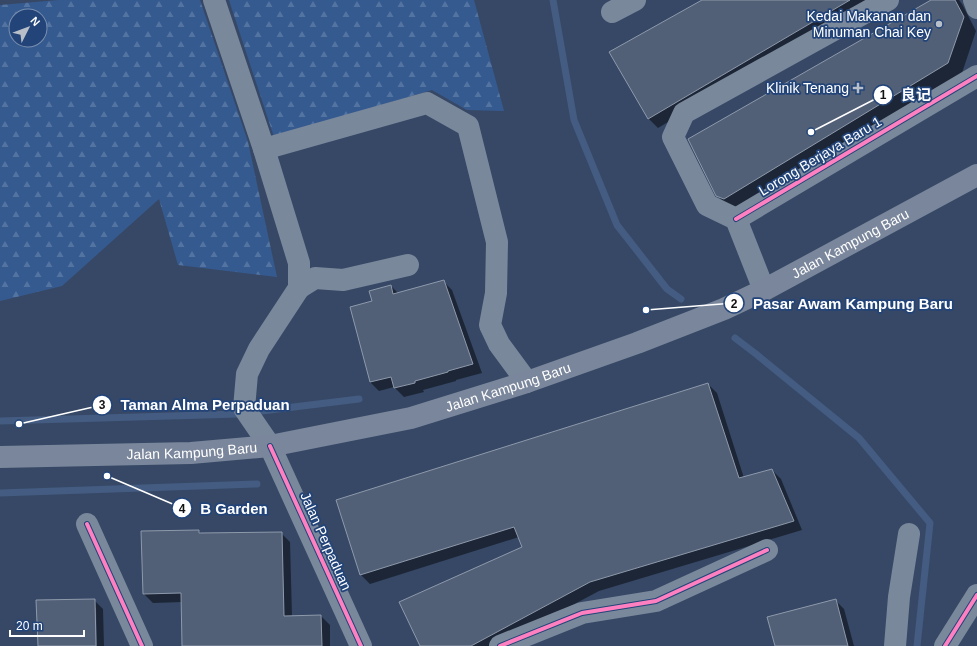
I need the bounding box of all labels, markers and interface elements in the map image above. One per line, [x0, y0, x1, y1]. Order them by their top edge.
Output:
north arrow [8, 8, 48, 48]
place label: Kedai Makanan dan Minuman Chai Key [806, 8, 931, 40]
text: N [28, 14, 43, 28]
marker: Kedai Makanan dan Minuman Chai Key [934, 19, 944, 29]
place label: Klinik Tenang [766, 80, 849, 96]
marker: Klinik Tenang [852, 82, 864, 94]
callout: 良记 [873, 82, 939, 109]
text: 良记 [901, 86, 931, 103]
text: 1 [880, 88, 887, 102]
street label: Lorong Berjaya Baru 1 [756, 113, 884, 199]
street label: Jalan Kampung Baru [789, 205, 912, 282]
callout: Pasar Awam Kampung Baru [724, 290, 961, 317]
text: Pasar Awam Kampung Baru [753, 295, 953, 312]
text: 2 [731, 297, 738, 311]
street label: Jalan Kampung Baru [443, 359, 573, 415]
callout: Taman Alma Perpaduan [92, 392, 298, 419]
text: Taman Alma Perpaduan [120, 396, 290, 413]
text: 3 [99, 398, 106, 412]
street label: Jalan Kampung Baru [126, 439, 258, 462]
street label: Jalan Perpaduan [297, 489, 355, 593]
callout: B Garden [172, 495, 276, 522]
text: B Garden [200, 500, 268, 517]
text: 4 [179, 502, 186, 516]
scale bar [10, 612, 84, 638]
text: 20 m [16, 619, 43, 633]

